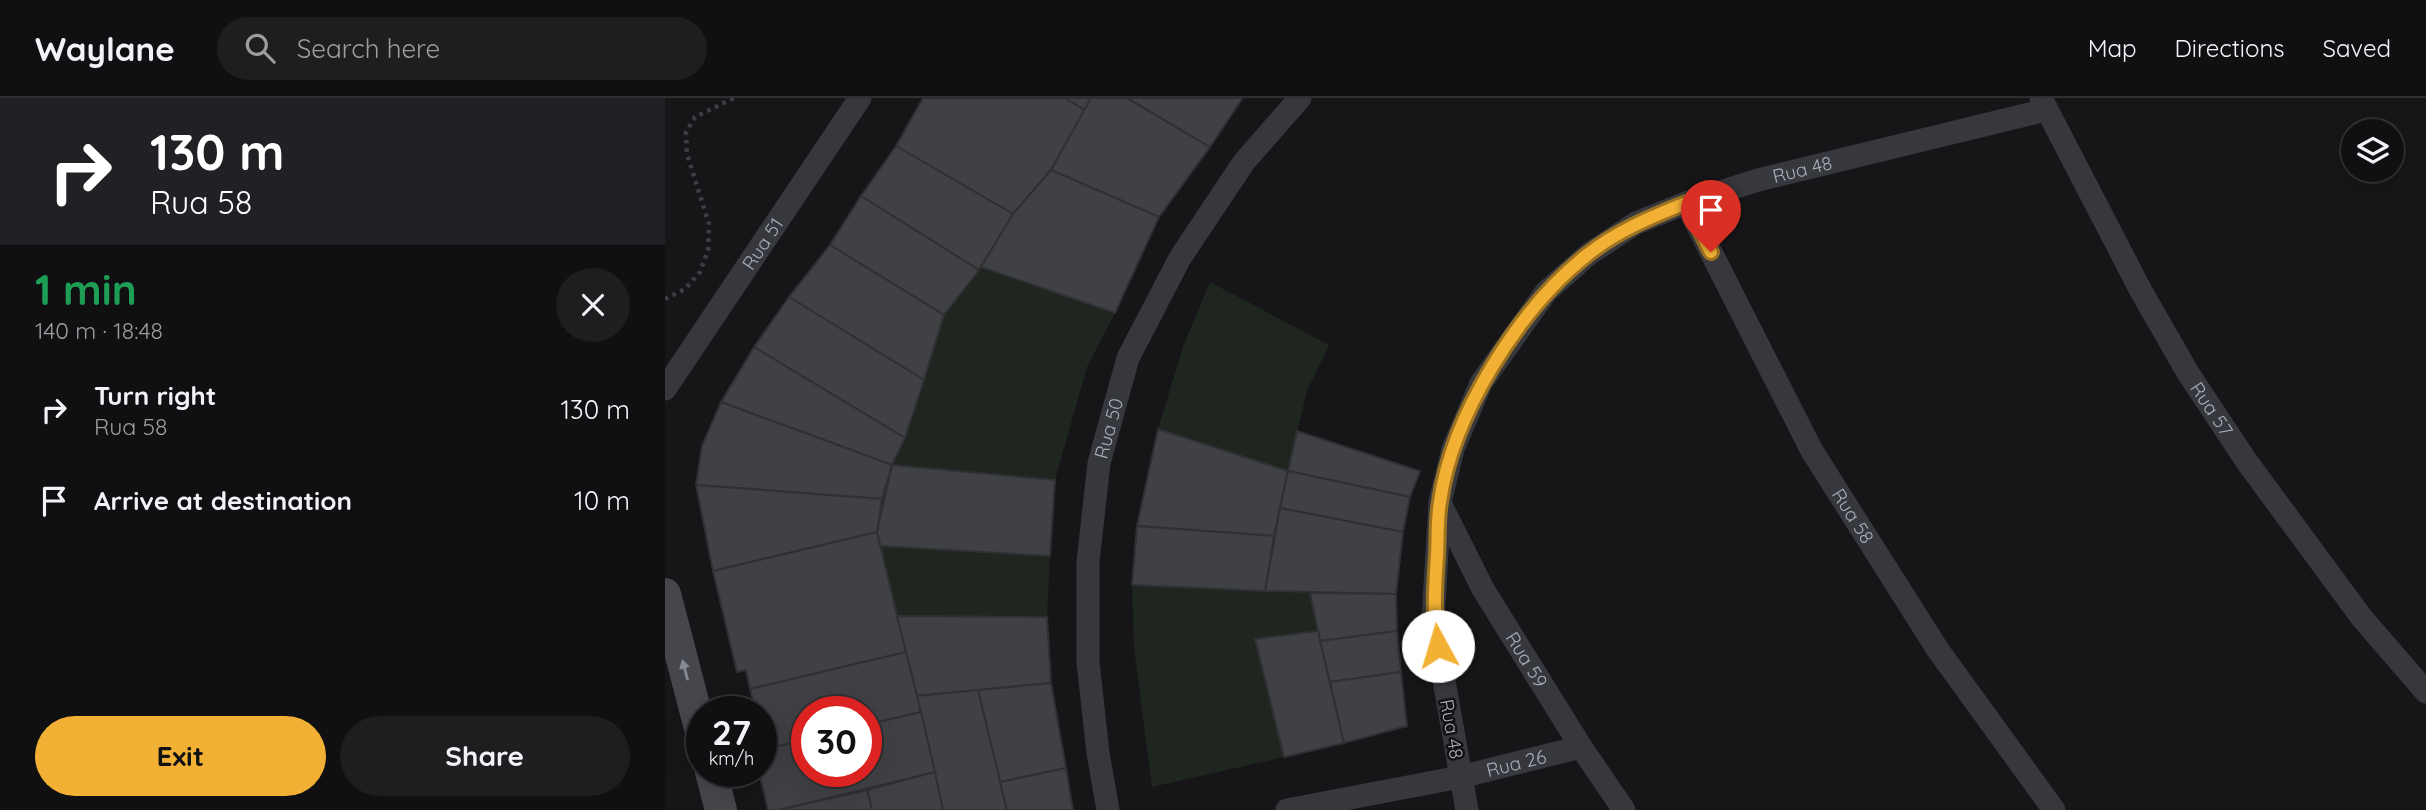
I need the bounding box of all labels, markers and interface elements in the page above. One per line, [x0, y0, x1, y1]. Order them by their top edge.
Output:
search box [217, 17, 707, 80]
text: Waylane [35, 28, 175, 69]
icon: search [241, 29, 279, 67]
text: Search here [297, 32, 440, 65]
text: Map [2088, 33, 2137, 63]
text: Directions [2175, 33, 2285, 63]
text: Saved [2323, 33, 2391, 63]
map controls [2341, 119, 2404, 182]
button: layers [2341, 119, 2404, 182]
text: 130 m [150, 121, 284, 182]
icon: right [35, 126, 126, 217]
street label: Rua 48 [1770, 150, 1834, 188]
pin [1681, 180, 1741, 252]
text: Rua 58 [150, 182, 252, 222]
icon: arrive [1692, 191, 1730, 229]
street label: Rua 51 [736, 213, 788, 274]
text: 1 min [35, 263, 137, 316]
button: close [556, 268, 630, 342]
text: 140 m · 18:48 [35, 316, 163, 345]
street label: Rua 57 [2185, 377, 2239, 441]
text: Turn right [94, 379, 216, 412]
icon: right [35, 391, 73, 429]
text: 130 m [560, 393, 630, 426]
street label: Rua 50 [1089, 395, 1128, 461]
text: Rua 58 [94, 412, 167, 441]
icon: arrive [35, 482, 73, 520]
text: Arrive at destination [94, 484, 352, 517]
text: 10 m [574, 484, 630, 517]
street label: Rua 58 [1827, 484, 1879, 548]
position arrow [1401, 609, 1475, 683]
street label: Rua 59 [1501, 627, 1553, 692]
one-way arrow [679, 658, 690, 680]
speed limit sign: 30 [791, 696, 882, 787]
street label: Rua 48 [1435, 697, 1469, 761]
text: 27 [712, 710, 751, 754]
button: Exit [35, 716, 326, 796]
button: Share [340, 716, 630, 796]
street label: Rua 26 [1484, 744, 1549, 782]
text: km/h [709, 747, 754, 770]

